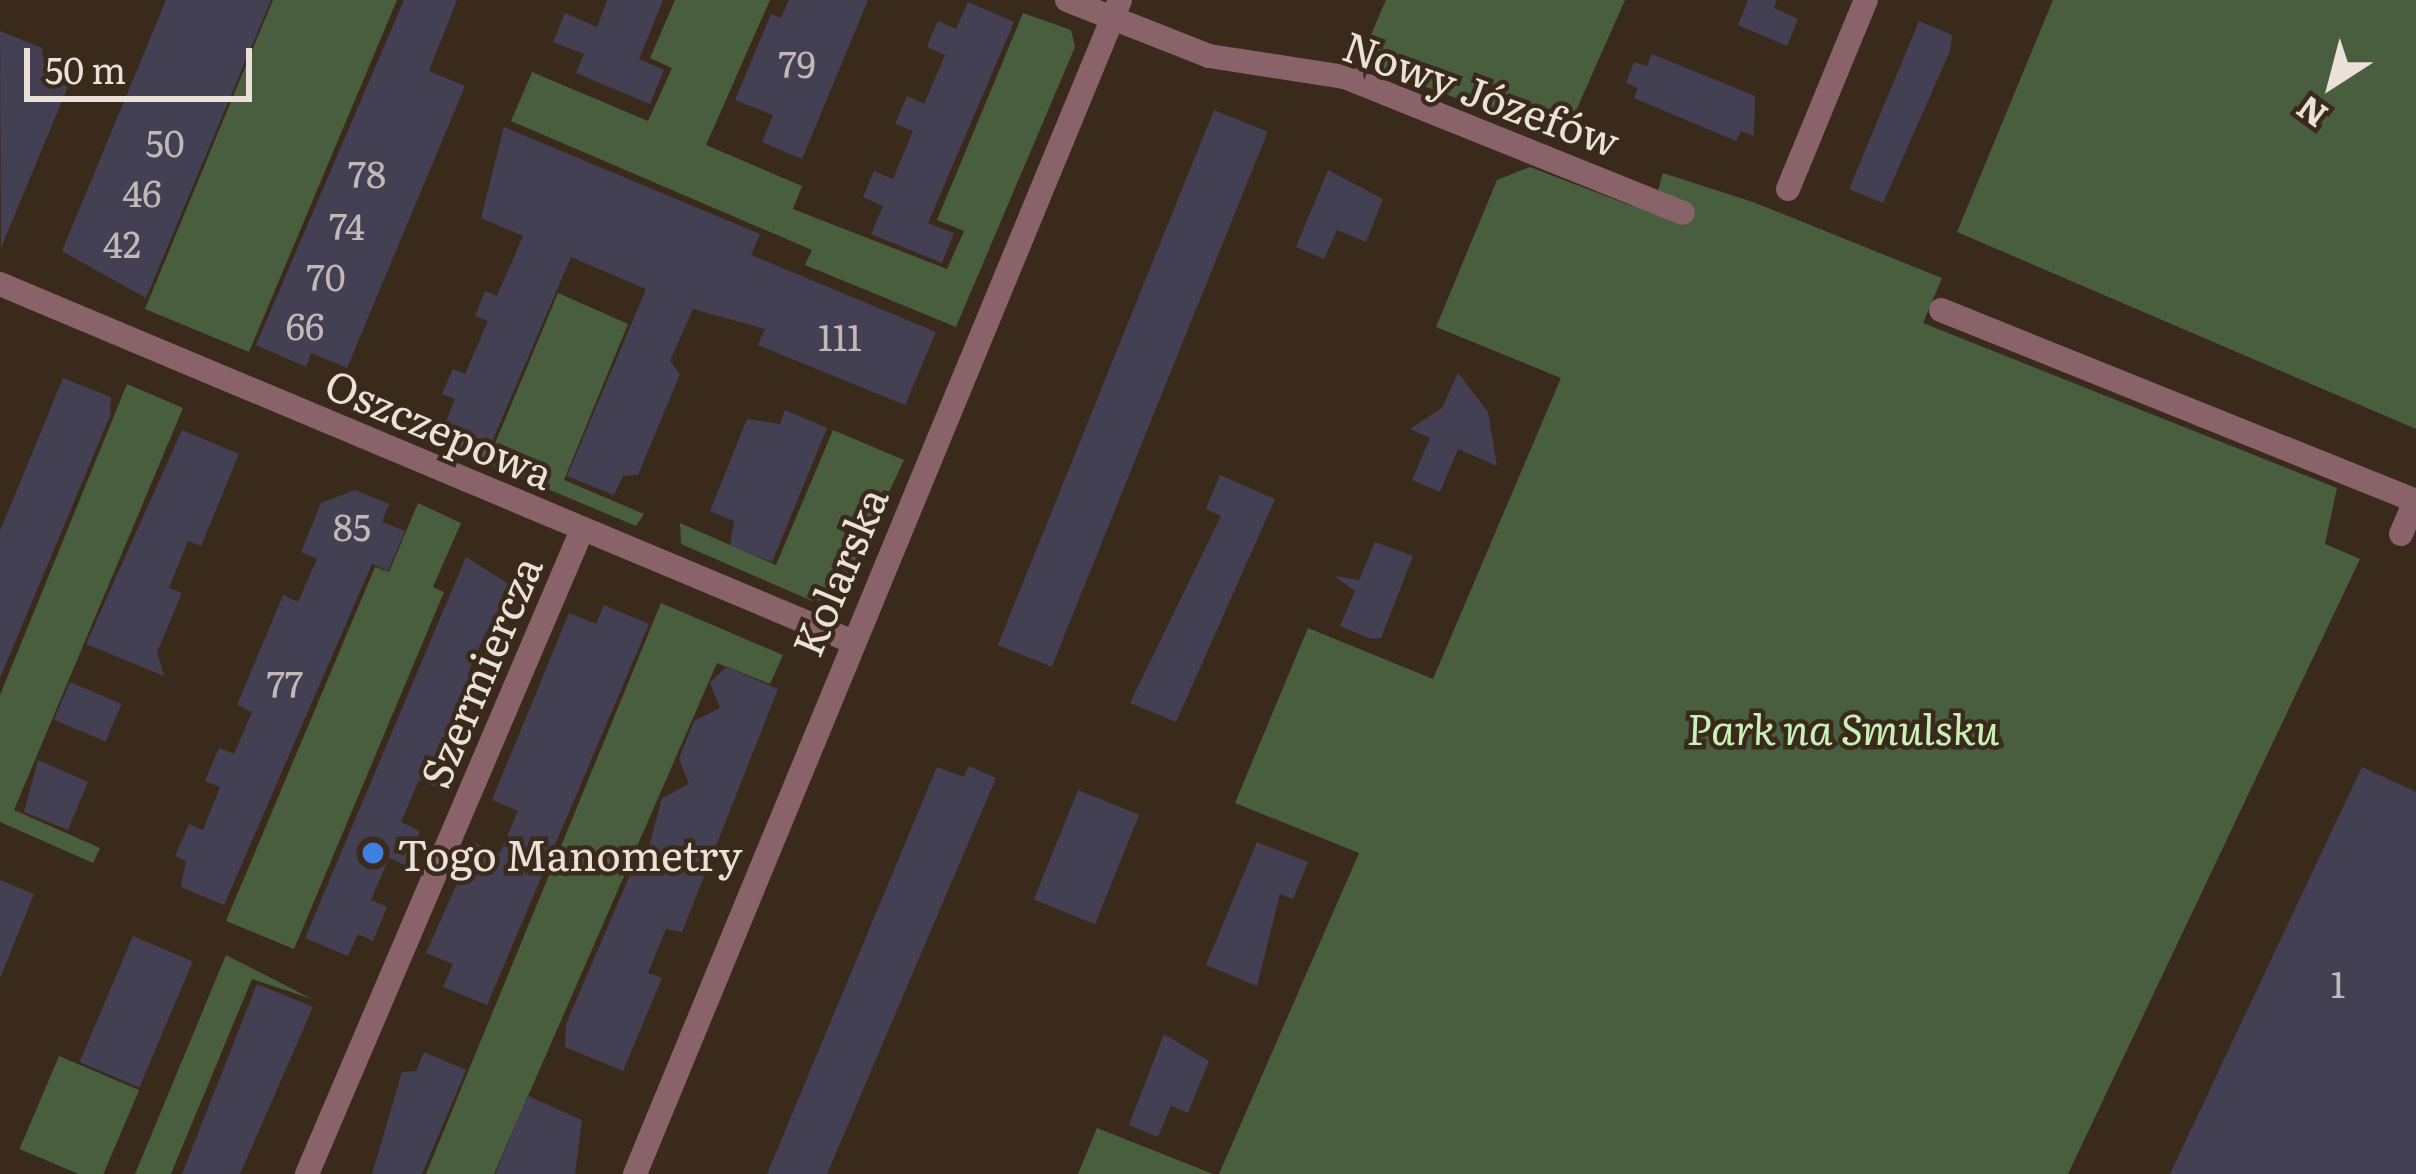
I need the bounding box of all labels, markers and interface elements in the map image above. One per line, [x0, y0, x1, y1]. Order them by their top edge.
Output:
street label: Nowy Józefów [1337, 19, 1627, 165]
scale bar [30, 24, 258, 98]
north arrow [2272, 24, 2392, 144]
house number: 79 [778, 41, 816, 85]
text: 50 m [45, 42, 126, 95]
text: N [2285, 86, 2336, 141]
house number: 50 [145, 120, 185, 164]
house number: 78 [348, 151, 386, 195]
house number: 46 [122, 170, 162, 214]
house number: 74 [329, 203, 365, 247]
house number: 42 [103, 221, 141, 265]
house number: 70 [306, 254, 346, 298]
house number: 66 [286, 303, 324, 347]
house number: 111 [818, 314, 862, 358]
street label: Oszczepowa [319, 356, 561, 498]
street label: Kolarska [780, 479, 896, 663]
house number: 85 [333, 504, 371, 548]
street label: Szermiercza [408, 548, 550, 794]
house number: 77 [267, 661, 303, 705]
park label: Park na Smulsku [1687, 702, 1999, 752]
place label: Togo Manometry [397, 828, 742, 878]
marker: Togo Manometry [360, 840, 386, 866]
house number: 1 [2331, 961, 2345, 1005]

